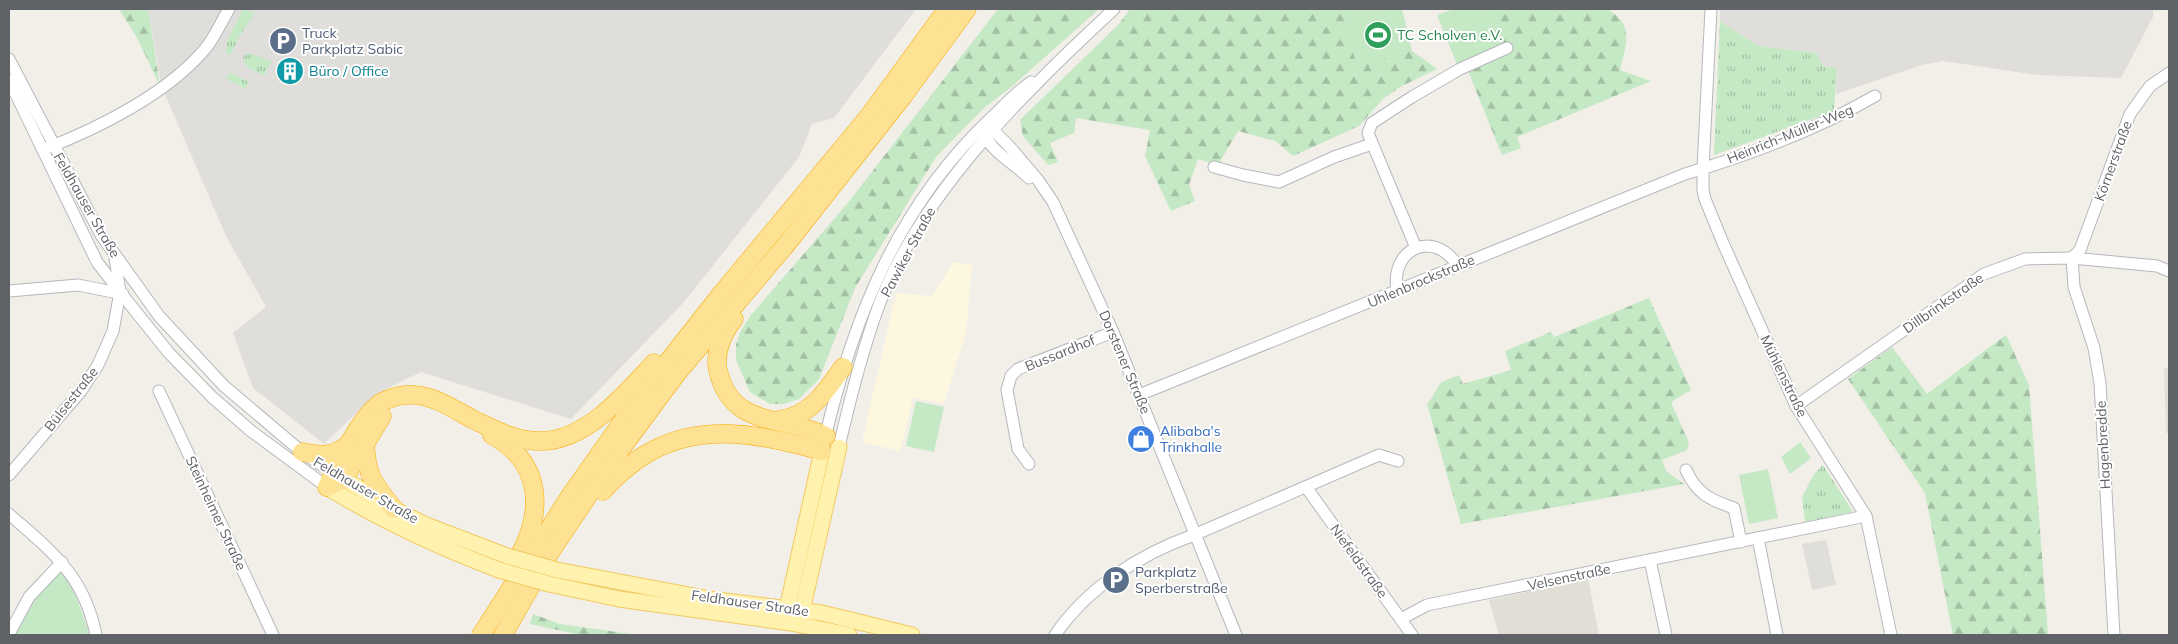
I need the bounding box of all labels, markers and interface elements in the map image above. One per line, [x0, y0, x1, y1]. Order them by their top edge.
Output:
sports icon: TC Scholven e.V. [1363, 20, 1393, 50]
place label: Truck Parkplatz Sabic [302, 24, 403, 58]
parking icon: Truck Parkplatz Sabic [268, 26, 298, 56]
place label: TC Scholven e.V. [1397, 26, 1502, 44]
building icon: Büro / Office [275, 56, 305, 86]
place label: Büro / Office [309, 62, 389, 80]
street label: Heinrich-Müller-Weg [1724, 100, 1856, 168]
street label: Körnerstraße [2090, 118, 2136, 204]
street label: Feldhauser Straße [50, 149, 124, 261]
street label: Pawiker Straße [877, 204, 939, 300]
street label: Uhlenbrockstraße [1365, 250, 1477, 312]
street label: Dillbrinkstraße [1899, 269, 1987, 337]
street label: Dorstener Straße [1095, 307, 1155, 417]
street label: Bussardhof [1022, 331, 1098, 375]
street label: Mühlenstraße [1756, 332, 1812, 420]
street label: Bülsestraße [40, 363, 102, 435]
street label: Hagenbredde [2092, 400, 2114, 490]
place label: Alibaba's Trinkhalle [1160, 422, 1222, 456]
shop icon: Alibaba's Trinkhalle [1126, 424, 1156, 454]
street label: Steinheimer Straße [182, 453, 250, 573]
street label: Feldhauser Straße [310, 453, 422, 527]
street label: Niefeldstraße [1326, 521, 1392, 601]
street label: Velsenstraße [1526, 559, 1612, 595]
place label: Parkplatz Sperberstraße [1135, 563, 1228, 597]
parking icon: Parkplatz Sperberstraße [1101, 565, 1131, 595]
street label: Feldhauser Straße [690, 586, 810, 620]

